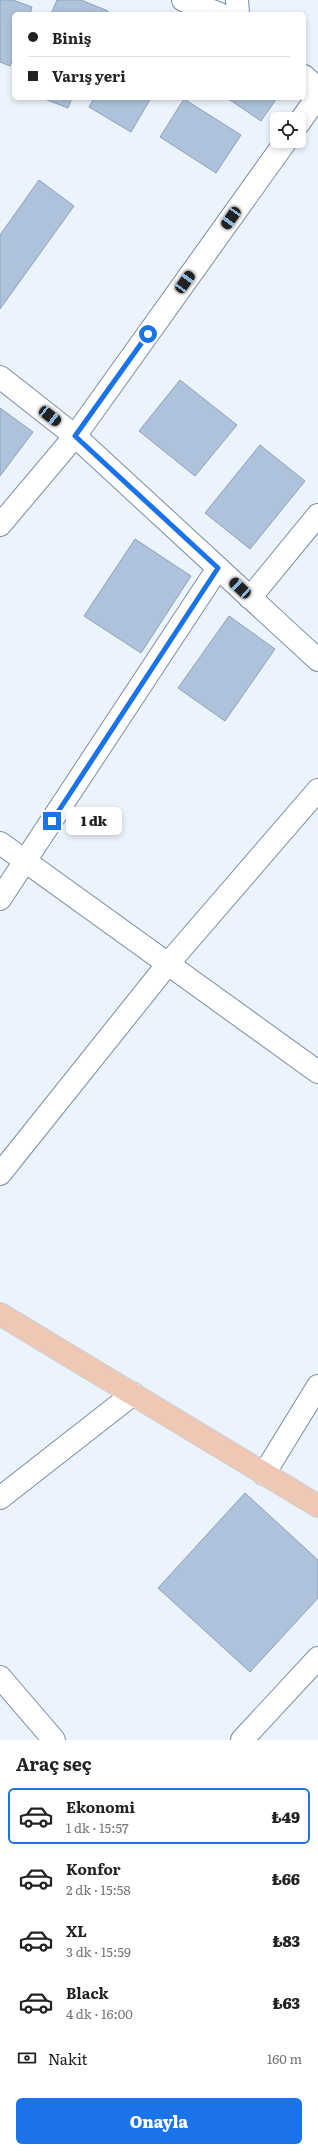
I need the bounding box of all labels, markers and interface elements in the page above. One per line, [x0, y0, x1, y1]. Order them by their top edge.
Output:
text: Biniş [52, 26, 91, 49]
text: Varış yeri [52, 64, 126, 87]
map controls [270, 112, 306, 148]
button: locate [270, 112, 306, 148]
car [219, 205, 243, 231]
car [173, 269, 197, 295]
route start [139, 325, 157, 343]
car [37, 404, 63, 428]
car [227, 575, 253, 601]
callout: 1 dk [66, 807, 122, 835]
text: 1 dk [81, 811, 107, 830]
route end [43, 812, 61, 830]
text: Araç seç [16, 1750, 92, 1777]
text: Ekonomi [66, 1795, 135, 1818]
icon: car [18, 1798, 54, 1834]
text: ₺49 [271, 1805, 300, 1828]
text: 1 dk · 15:57 [66, 1818, 129, 1837]
text: Konfor [66, 1857, 121, 1880]
icon: car [18, 1860, 54, 1896]
text: ₺66 [272, 1867, 300, 1890]
text: 2 dk · 15:58 [66, 1880, 131, 1899]
text: XL [66, 1919, 87, 1942]
icon: car [18, 1922, 54, 1958]
text: ₺83 [273, 1929, 300, 1952]
text: 3 dk · 15:59 [66, 1942, 131, 1961]
text: Black [66, 1981, 109, 2004]
icon: car [18, 1984, 54, 2020]
text: ₺63 [272, 1991, 300, 2014]
text: 4 dk · 16:00 [66, 2004, 133, 2023]
icon: cash [16, 2047, 38, 2069]
text: Nakit [48, 2047, 88, 2070]
text: 160 m [267, 2049, 302, 2068]
button: Onayla [16, 2098, 302, 2144]

